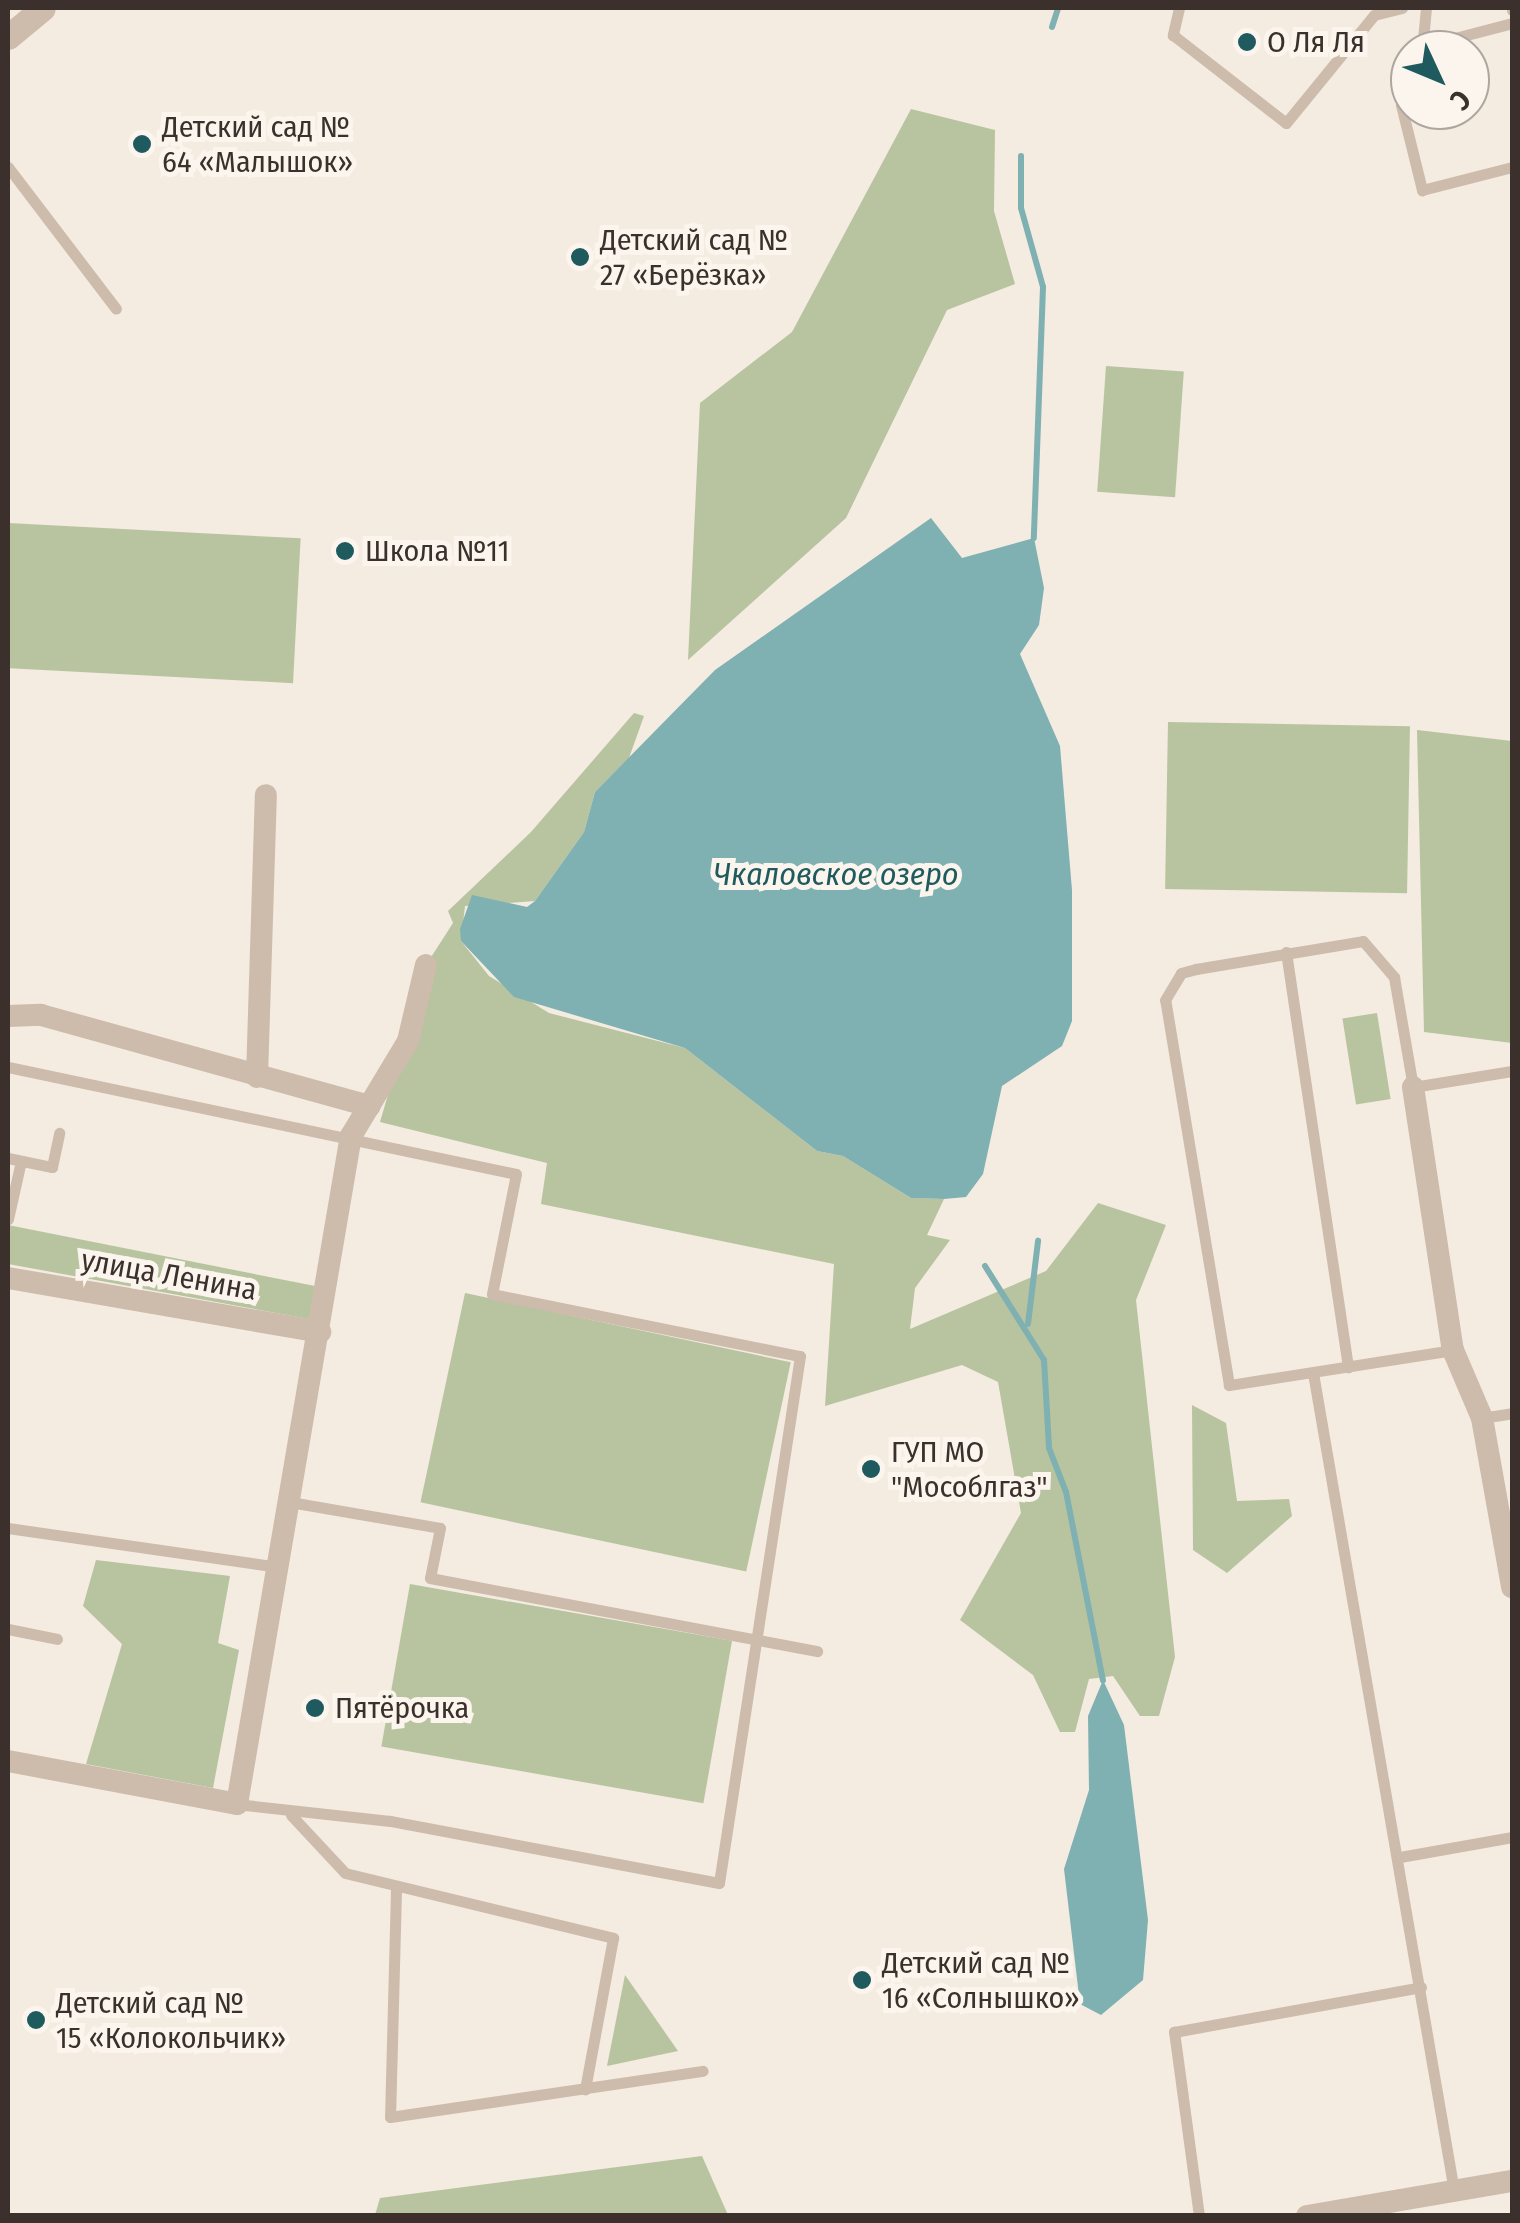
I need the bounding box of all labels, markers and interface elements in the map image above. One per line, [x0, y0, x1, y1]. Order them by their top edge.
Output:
place label: О Ля Ля [1267, 24, 1365, 60]
north arrow [1390, 30, 1490, 130]
marker: О Ля Ля [1236, 31, 1258, 53]
text: С [1444, 83, 1477, 117]
place label: Детский сад № 64 «Малышок» [162, 109, 353, 180]
marker: Детский сад № 64 «Малышок» [131, 133, 153, 155]
place label: Детский сад № 27 «Берёзка» [600, 222, 788, 292]
marker: Детский сад № 27 «Берёзка» [569, 246, 591, 268]
place label: Школа №11 [365, 533, 509, 569]
marker: Школа №11 [334, 540, 356, 562]
water label: Чкаловское озеро [713, 855, 959, 893]
street label: улица Ленина [78, 1242, 260, 1308]
place label: ГУП МО "Мособлгаз" [891, 1434, 1048, 1504]
marker: ГУП МО "Мособлгаз" [860, 1458, 882, 1480]
place label: Пятёрочка [335, 1690, 469, 1726]
marker: Пятёрочка [304, 1697, 326, 1719]
place label: Детский сад № 16 «Солнышко» [882, 1945, 1080, 2016]
marker: Детский сад № 16 «Солнышко» [851, 1969, 873, 1991]
place label: Детский сад № 15 «Колокольчик» [56, 1985, 286, 2056]
marker: Детский сад № 15 «Колокольчик» [25, 2009, 47, 2031]

